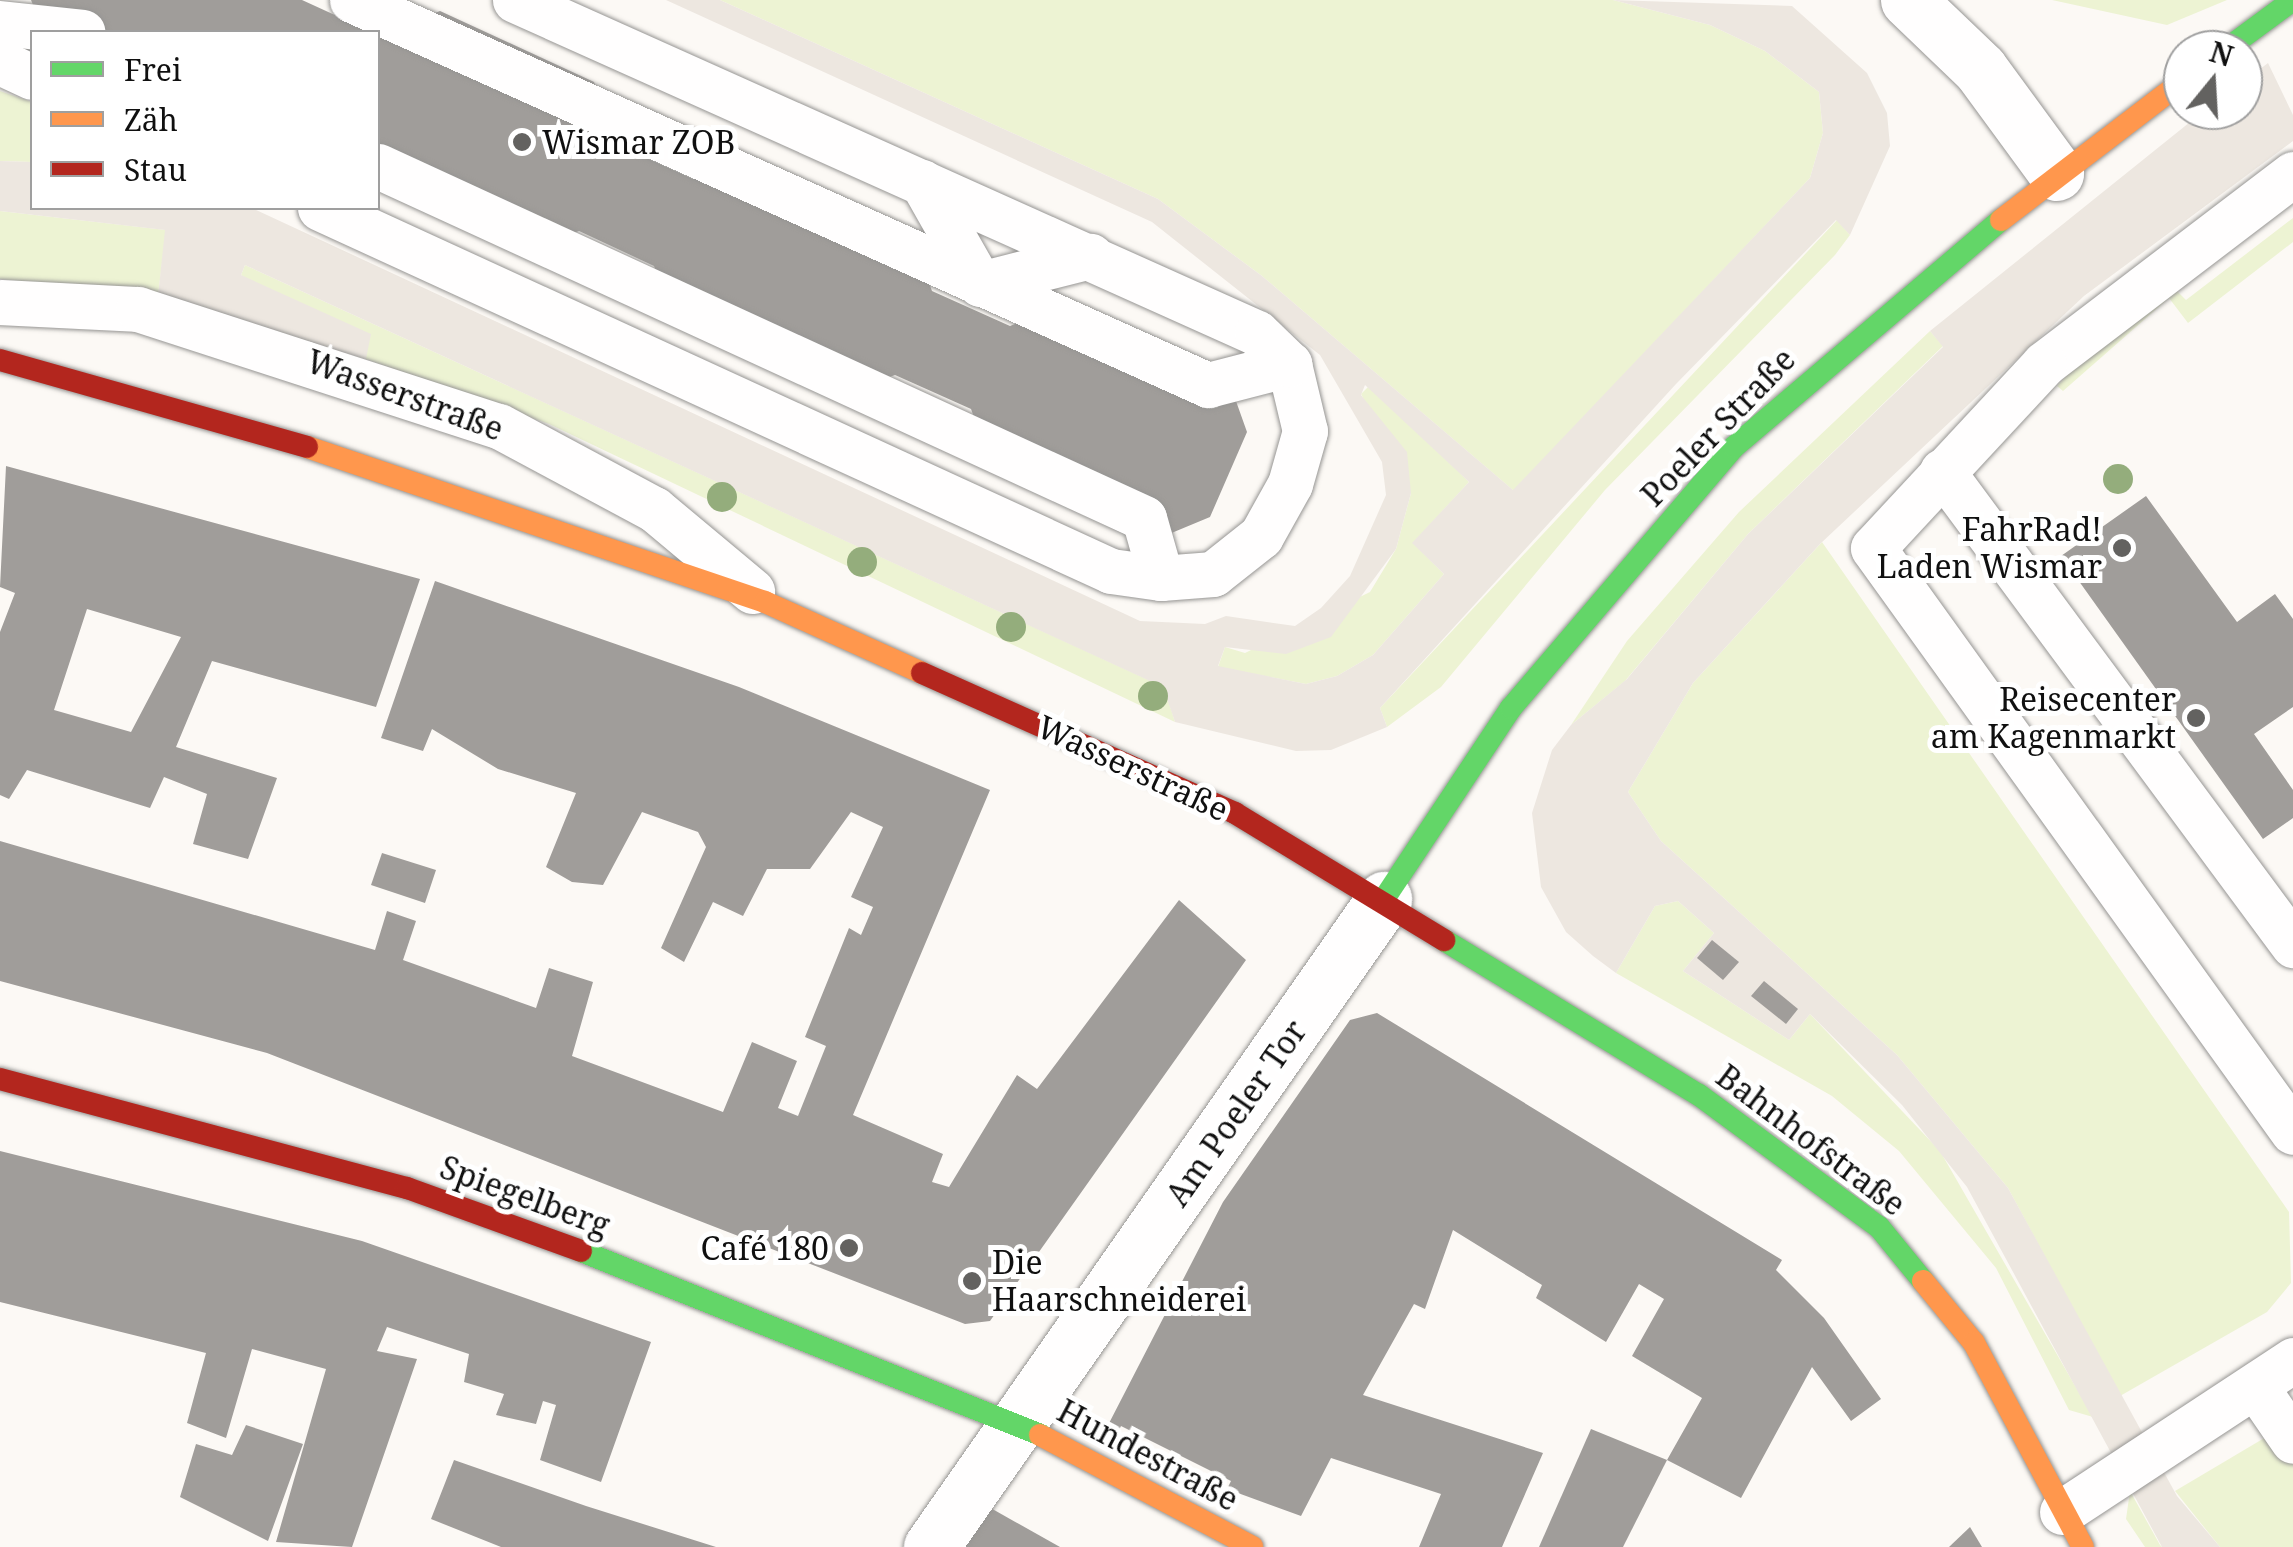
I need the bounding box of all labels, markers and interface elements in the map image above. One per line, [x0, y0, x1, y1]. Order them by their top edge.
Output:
legend [30, 30, 380, 210]
north arrow [2163, 30, 2263, 130]
text: N [2205, 32, 2238, 75]
text: Frei [124, 49, 181, 90]
text: Zäh [124, 99, 178, 140]
place label: Wismar ZOB [542, 123, 735, 161]
marker: Wismar ZOB [511, 131, 533, 153]
text: Stau [124, 149, 187, 190]
street label: Poeler Straße [1633, 340, 1803, 514]
street label: Wasserstraße [302, 342, 508, 448]
place label: FahrRad! Laden Wismar [1877, 511, 2102, 586]
marker: FahrRad! Laden Wismar [2111, 537, 2133, 559]
place label: Reisecenter am Kagenmarkt [1931, 681, 2176, 756]
street label: Wasserstraße [1031, 707, 1235, 829]
marker: Reisecenter am Kagenmarkt [2185, 707, 2207, 729]
street label: Am Poeler Tor [1158, 1013, 1314, 1213]
street label: Bahnhofstraße [1709, 1057, 1913, 1223]
street label: Spiegelberg [435, 1148, 615, 1244]
place label: Café 180 [700, 1229, 829, 1267]
marker: Café 180 [838, 1237, 860, 1259]
place label: Die Haarschneiderei [992, 1244, 1246, 1319]
marker: Die Haarschneiderei [961, 1270, 983, 1292]
street label: Hundestraße [1051, 1391, 1245, 1519]

